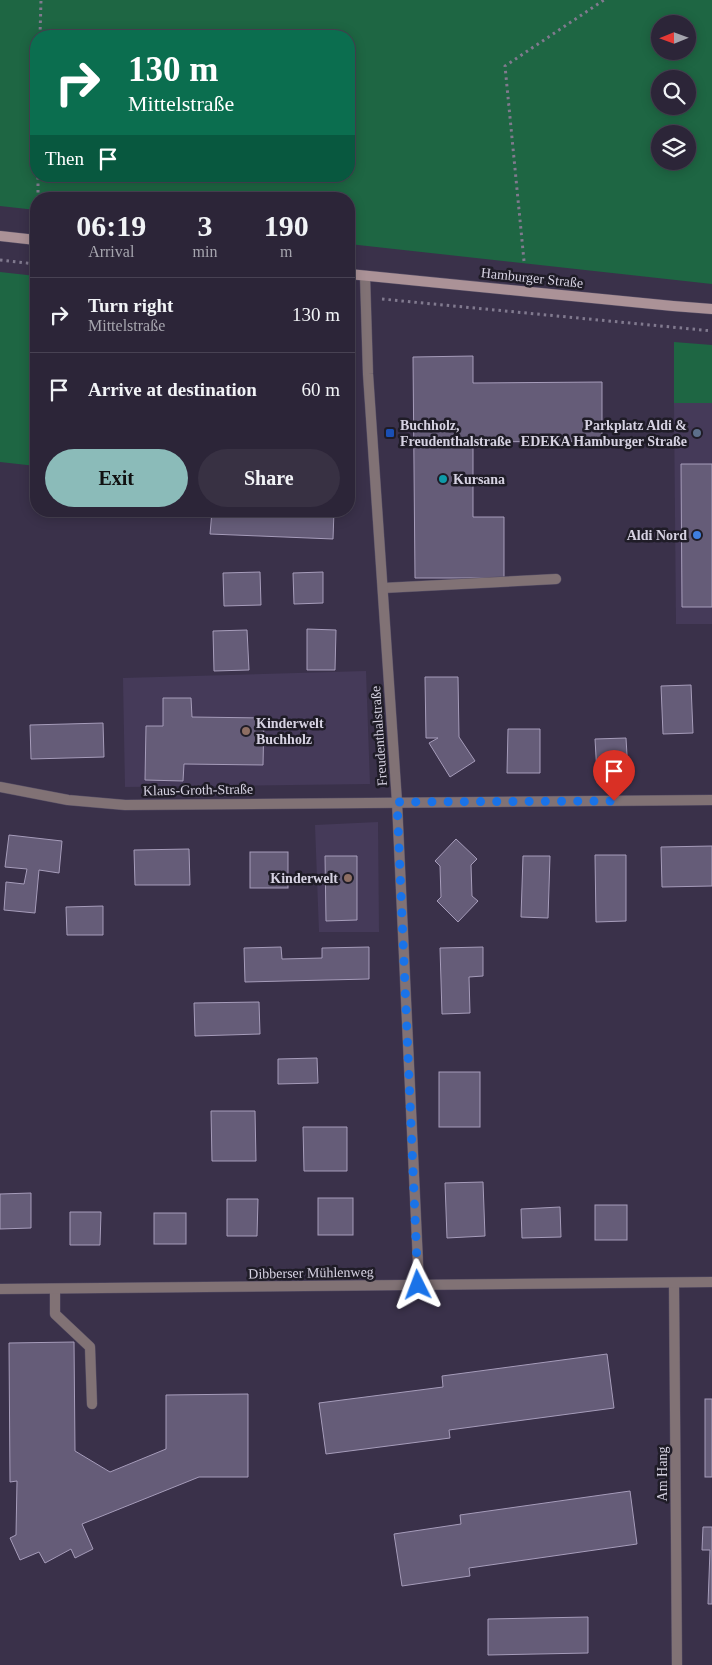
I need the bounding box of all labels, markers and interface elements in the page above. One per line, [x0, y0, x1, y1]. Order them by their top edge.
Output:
north arrow [651, 15, 696, 60]
map controls [651, 15, 696, 170]
icon: right [45, 50, 110, 115]
text: 130 m [128, 50, 218, 89]
button: search [651, 70, 696, 115]
text: Mittelstraße [128, 91, 234, 116]
button: layers [651, 125, 696, 170]
icon: arrive [94, 145, 122, 173]
text: Then [45, 148, 84, 169]
text: 06:19 [76, 209, 146, 242]
text: 3 [197, 209, 212, 242]
text: 190 [264, 209, 309, 242]
text: Arrival [88, 243, 134, 260]
text: min [193, 243, 217, 260]
text: m [280, 243, 292, 260]
street label: Hamburger Straße [480, 265, 584, 291]
text: Turn right [88, 295, 173, 316]
icon: right [45, 301, 73, 329]
text: 130 m [292, 304, 340, 325]
text: Mittelstraße [88, 317, 165, 334]
icon: arrive [45, 376, 73, 404]
text: Arrive at destination [88, 379, 257, 400]
text: 60 m [301, 379, 340, 400]
place label: Buchholz, Freudenthalstraße [400, 418, 511, 449]
place label: Parkplatz Aldi & EDEKA Hamburger Straße [521, 418, 687, 449]
marker: Buchholz, Freudenthalstraße [384, 427, 396, 439]
marker: Parkplatz Aldi & EDEKA Hamburger Straße [691, 427, 703, 439]
button: Exit [45, 449, 188, 507]
button: Share [198, 449, 340, 507]
place label: Kursana [453, 472, 505, 487]
marker: Kursana [437, 473, 449, 485]
place label: Aldi Nord [627, 528, 687, 543]
marker: Aldi Nord [691, 529, 703, 541]
street label: Freudenthalstraße [368, 685, 390, 787]
place label: Kinderwelt Buchholz [256, 716, 324, 747]
marker: Kinderwelt Buchholz [240, 725, 252, 737]
pin [593, 750, 635, 801]
icon: arrive [600, 757, 628, 785]
street label: Klaus-Groth-Straße [143, 782, 253, 798]
place label: Kinderwelt [270, 871, 338, 886]
marker: Kinderwelt [342, 872, 354, 884]
position arrow [391, 1258, 443, 1310]
street label: Dibberser Mühlenweg [248, 1264, 374, 1282]
street label: Am Hang [655, 1447, 670, 1501]

